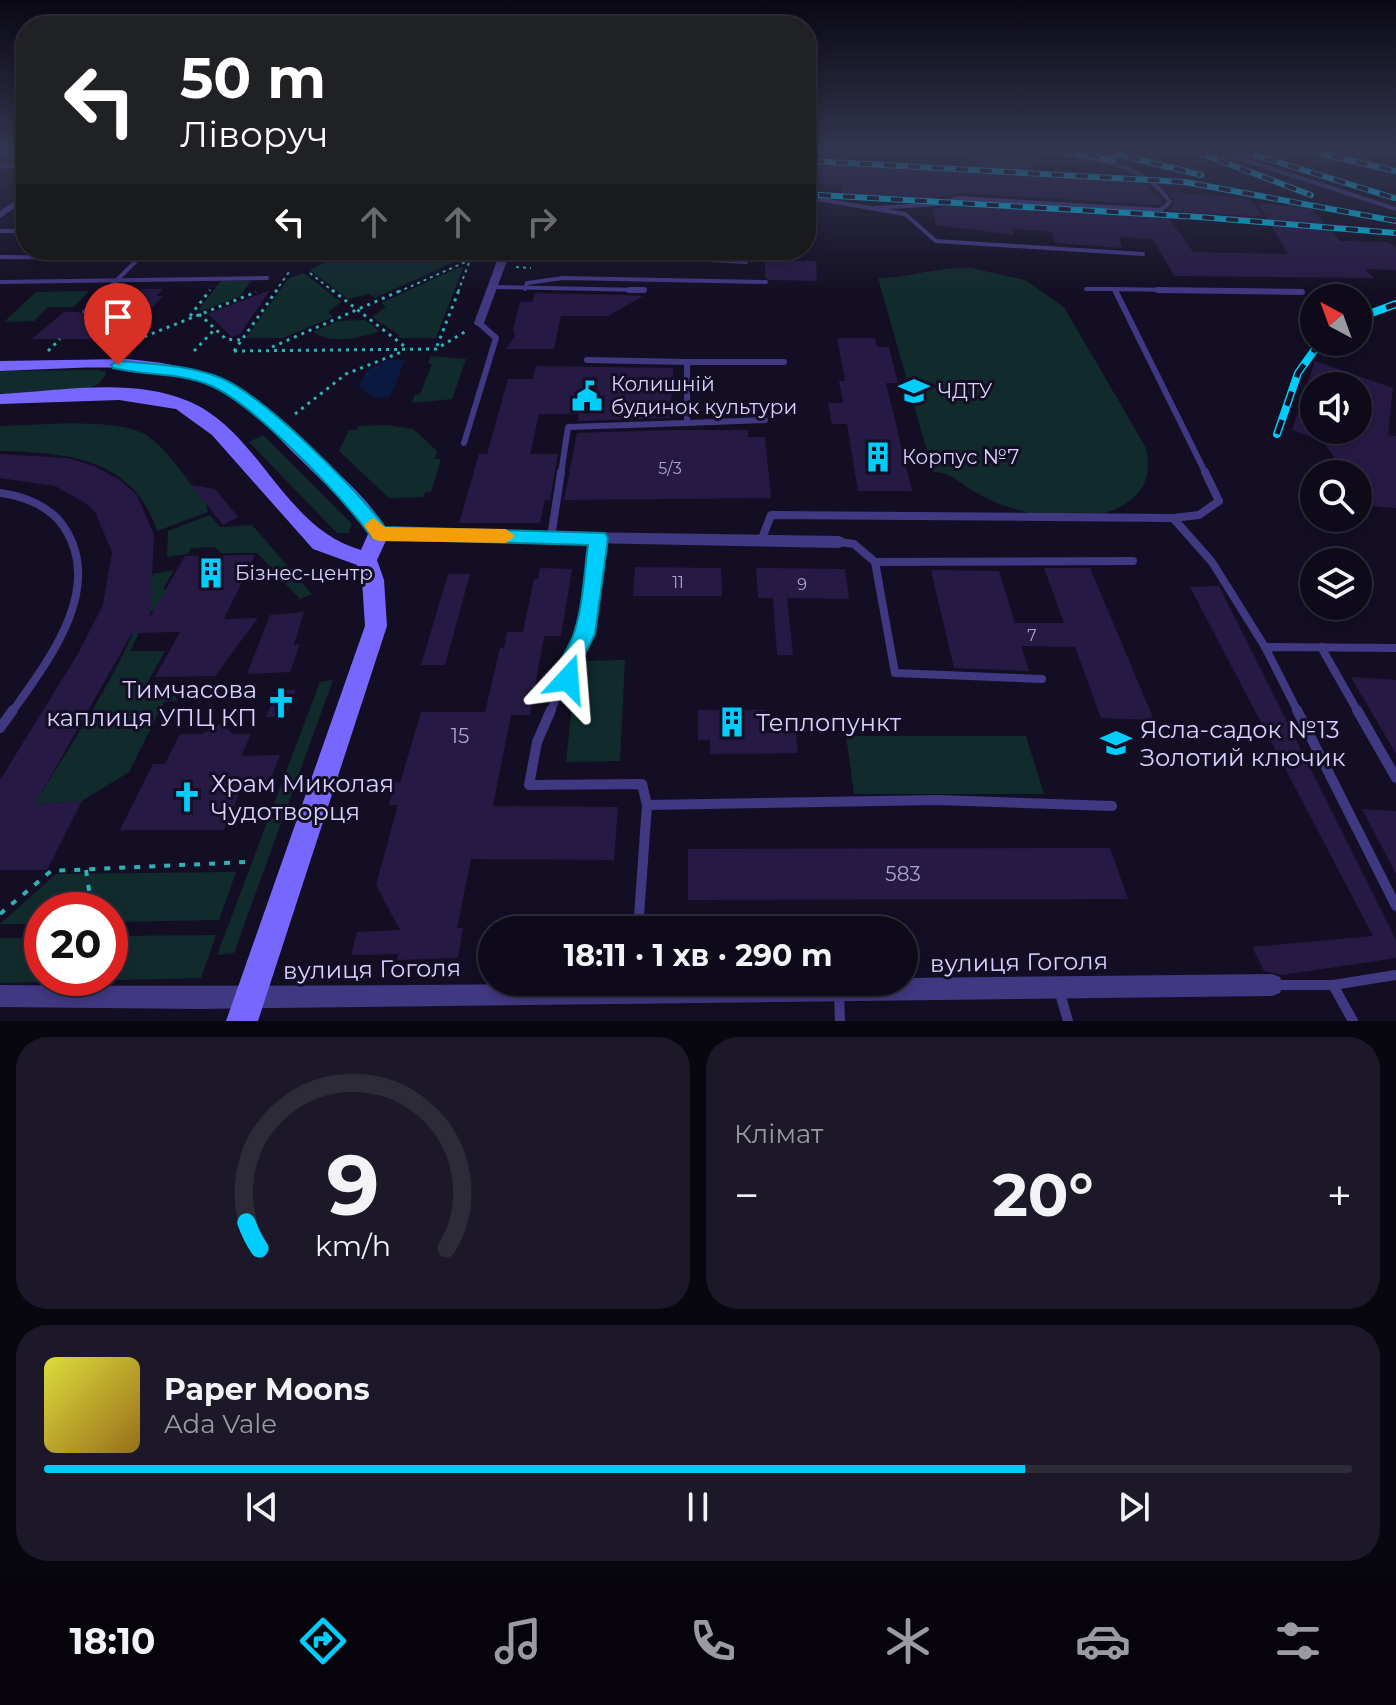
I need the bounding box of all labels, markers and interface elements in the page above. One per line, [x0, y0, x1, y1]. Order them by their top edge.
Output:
text: 50 m [180, 44, 326, 112]
icon: left [48, 48, 152, 152]
text: Ліворуч [180, 112, 329, 156]
icon: left [268, 200, 312, 244]
icon: ahead [352, 200, 396, 244]
icon: ahead [436, 200, 480, 244]
icon: right [520, 200, 564, 244]
pin [84, 283, 152, 365]
north arrow [1300, 284, 1372, 356]
map controls [1300, 284, 1372, 620]
icon: arrive [96, 295, 140, 339]
place label: Колишній будинок культури [611, 372, 797, 419]
button: sound [1300, 372, 1372, 444]
school or university icon: ЧДТУ [897, 374, 931, 408]
public building icon: Колишній будинок культури [570, 379, 604, 413]
place label: ЧДТУ [938, 379, 993, 403]
building icon: Корпус №7 [861, 440, 895, 474]
place label: Корпус №7 [902, 445, 1019, 469]
house number: 5/3 [658, 459, 682, 478]
button: search [1300, 460, 1372, 532]
button: layers [1300, 548, 1372, 620]
building icon: Бізнес-центр [194, 556, 228, 590]
place label: Бізнес-центр [235, 561, 373, 585]
house number: 11 [672, 573, 684, 592]
house number: 9 [797, 575, 807, 594]
house number: 7 [1027, 626, 1037, 645]
position arrow [526, 637, 610, 721]
place label: Тимчасова каплиця УПЦ КП [46, 675, 257, 732]
church icon: Тимчасова каплиця УПЦ КП [264, 686, 298, 720]
building icon: Теплопункт [715, 705, 749, 739]
place label: Теплопункт [756, 708, 902, 737]
place label: Ясла-садок №13 Золотий ключик [1140, 715, 1345, 772]
house number: 15 [451, 724, 469, 748]
school or university icon: Ясла-садок №13 Золотий ключик [1099, 726, 1133, 760]
place label: Храм Миколая Чудотворця [211, 769, 394, 826]
church icon: Храм Миколая Чудотворця [170, 780, 204, 814]
house number: 583 [885, 862, 921, 886]
speed limit sign: 20 [24, 892, 128, 996]
text: 18:11 · 1 хв · 290 m [564, 937, 832, 974]
street label: вулиця Гоголя [930, 946, 1108, 978]
street label: вулиця Гоголя [283, 953, 461, 985]
text: Клімат [734, 1118, 823, 1150]
text: 9 [327, 1134, 380, 1236]
text: 20° [992, 1158, 1094, 1231]
text: − [734, 1168, 759, 1222]
text: + [1327, 1168, 1352, 1222]
text: km/h [315, 1228, 391, 1263]
text: Paper Moons [164, 1371, 370, 1408]
text: Ada Vale [164, 1408, 277, 1440]
icon: previous [240, 1485, 284, 1529]
icon: pause [676, 1485, 720, 1529]
icon: next [1112, 1485, 1156, 1529]
icon: directions [295, 1613, 351, 1669]
icon: music [490, 1613, 546, 1669]
icon: phone [685, 1613, 741, 1669]
icon: climate [880, 1613, 936, 1669]
icon: car [1075, 1613, 1131, 1669]
icon: filters [1270, 1613, 1326, 1669]
text: 18:10 [70, 1619, 155, 1663]

